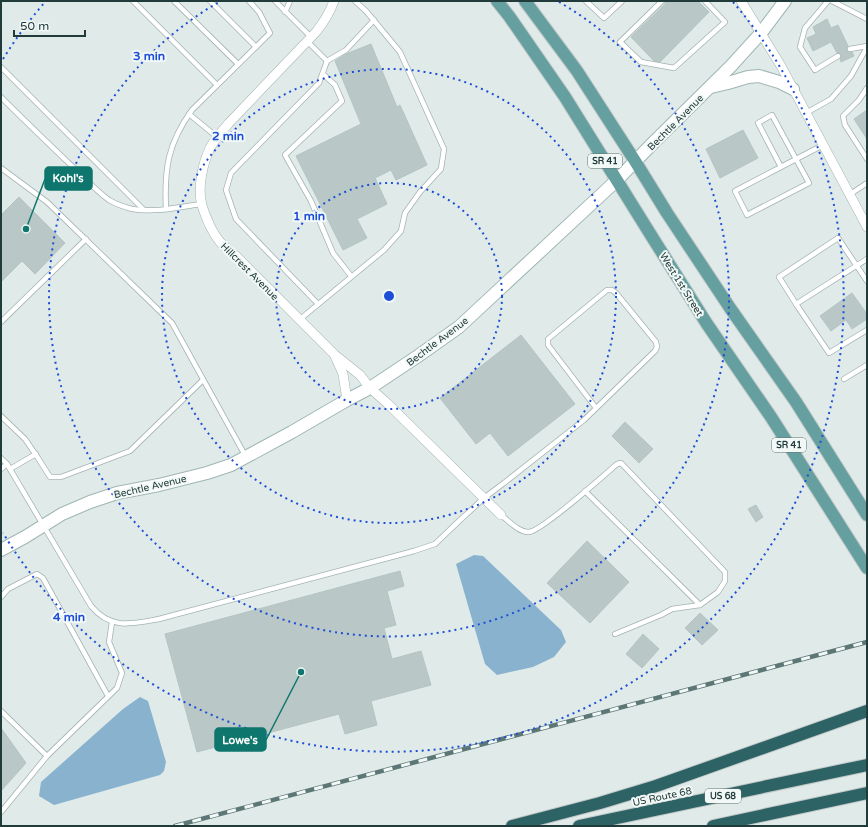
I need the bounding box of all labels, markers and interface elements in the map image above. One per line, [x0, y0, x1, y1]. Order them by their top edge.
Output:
scale bar [14, 12, 85, 38]
text: 50 m [20, 19, 49, 33]
text: 3 min [133, 49, 165, 63]
street label: Bechtle Avenue [645, 92, 706, 153]
text: 2 min [212, 129, 244, 143]
road number: SR 41 [588, 154, 622, 168]
callout: Kohl's [45, 167, 92, 190]
text: Kohl's [52, 172, 84, 185]
text: 1 min [293, 209, 325, 223]
street label: Hillcrest Avenue [218, 240, 281, 303]
street label: West 1st Street [657, 251, 706, 319]
centre of rings [382, 289, 396, 303]
street label: Bechtle Avenue [404, 314, 471, 369]
road number: SR 41 [772, 438, 806, 452]
street label: Bechtle Avenue [113, 473, 188, 501]
text: 4 min [53, 610, 85, 624]
callout: Lowe's [215, 728, 266, 751]
text: Lowe's [222, 734, 258, 747]
street label: US Route 68 [632, 785, 693, 809]
road number: US 68 [705, 789, 741, 803]

